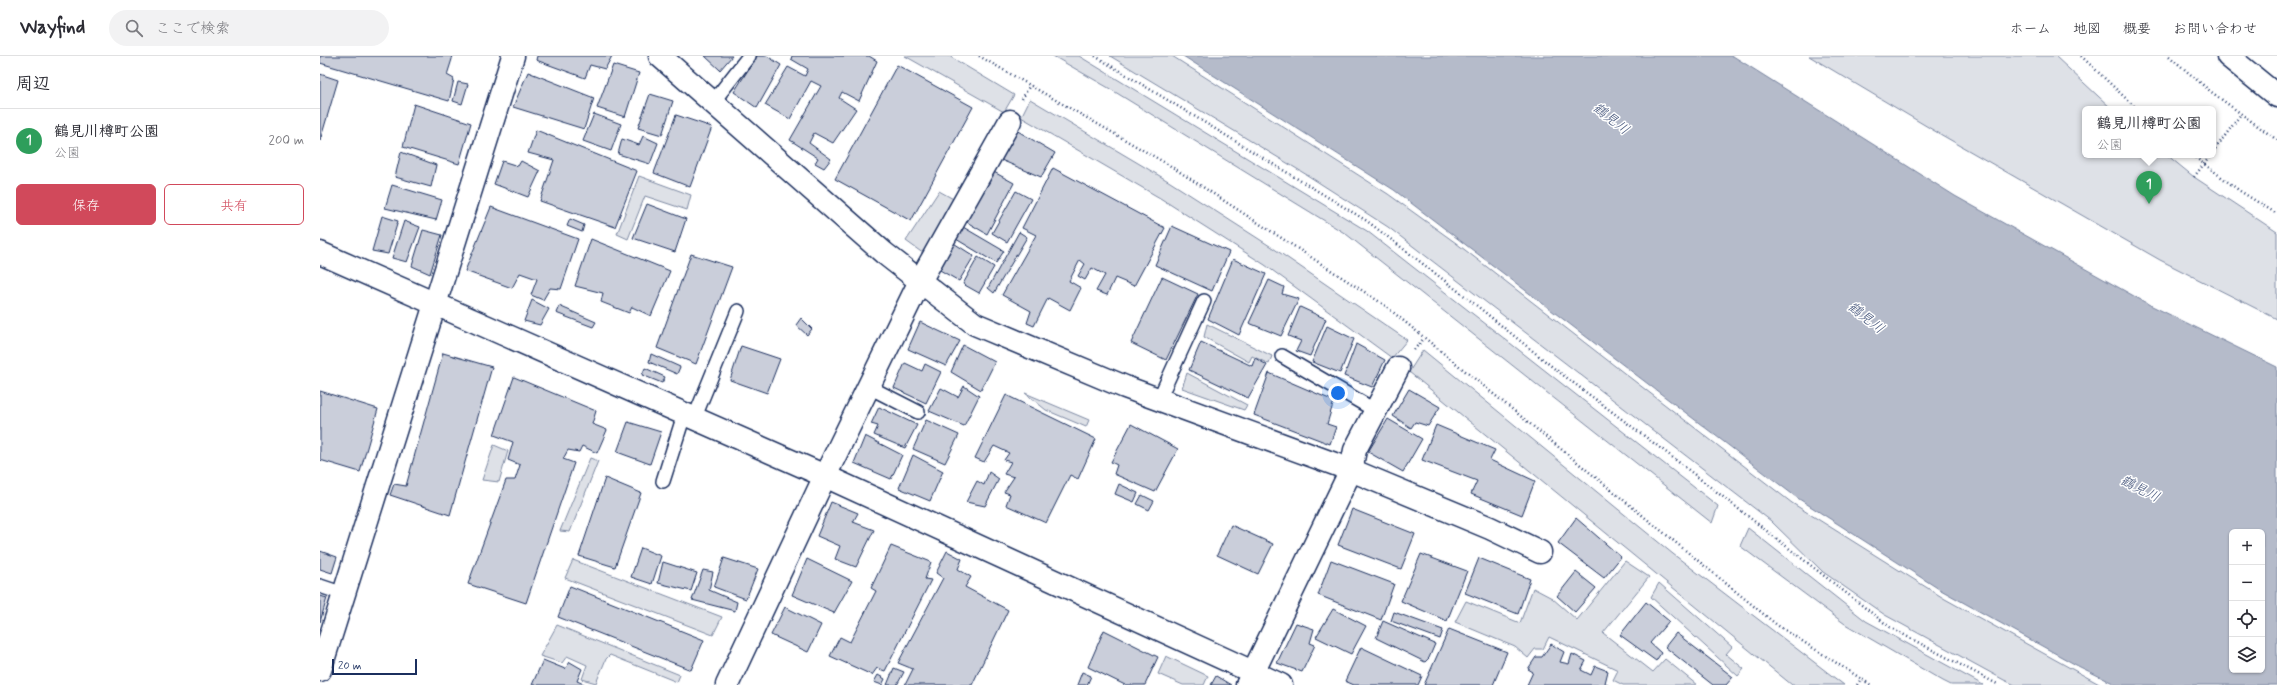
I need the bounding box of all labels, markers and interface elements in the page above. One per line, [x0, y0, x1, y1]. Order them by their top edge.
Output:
search box [109, 10, 389, 46]
text: Wayfind [20, 15, 85, 40]
icon: search [123, 17, 145, 39]
text: ここで検索 [155, 19, 230, 39]
text: ホーム [2010, 20, 2051, 38]
text: 地図 [2073, 20, 2101, 38]
text: 概要 [2123, 20, 2151, 38]
text: お問い合わせ [2173, 20, 2257, 38]
text: 周辺 [16, 73, 50, 95]
water label: 鶴見川 [1589, 99, 1633, 139]
popup [2082, 106, 2216, 158]
text: 鶴見川樽町公園 [2096, 114, 2202, 134]
text: 鶴見川樽町公園 [54, 122, 159, 142]
text: 1 [26, 132, 32, 149]
text: 200 m [269, 132, 304, 149]
text: 公園 [2096, 137, 2123, 154]
text: 公園 [54, 145, 80, 162]
pin: 1 [2136, 171, 2162, 204]
button: 保存 [16, 184, 156, 225]
button: 共有 [164, 184, 304, 225]
water label: 鶴見川 [1844, 298, 1888, 338]
your location [1328, 383, 1348, 403]
water label: 鶴見川 [2117, 471, 2163, 507]
map controls [2229, 529, 2265, 673]
button: + [2229, 529, 2265, 565]
button: − [2229, 565, 2265, 601]
button: locate [2229, 601, 2265, 637]
button: layers [2229, 637, 2265, 673]
scale bar [332, 657, 417, 676]
text: 20 m [338, 659, 361, 673]

